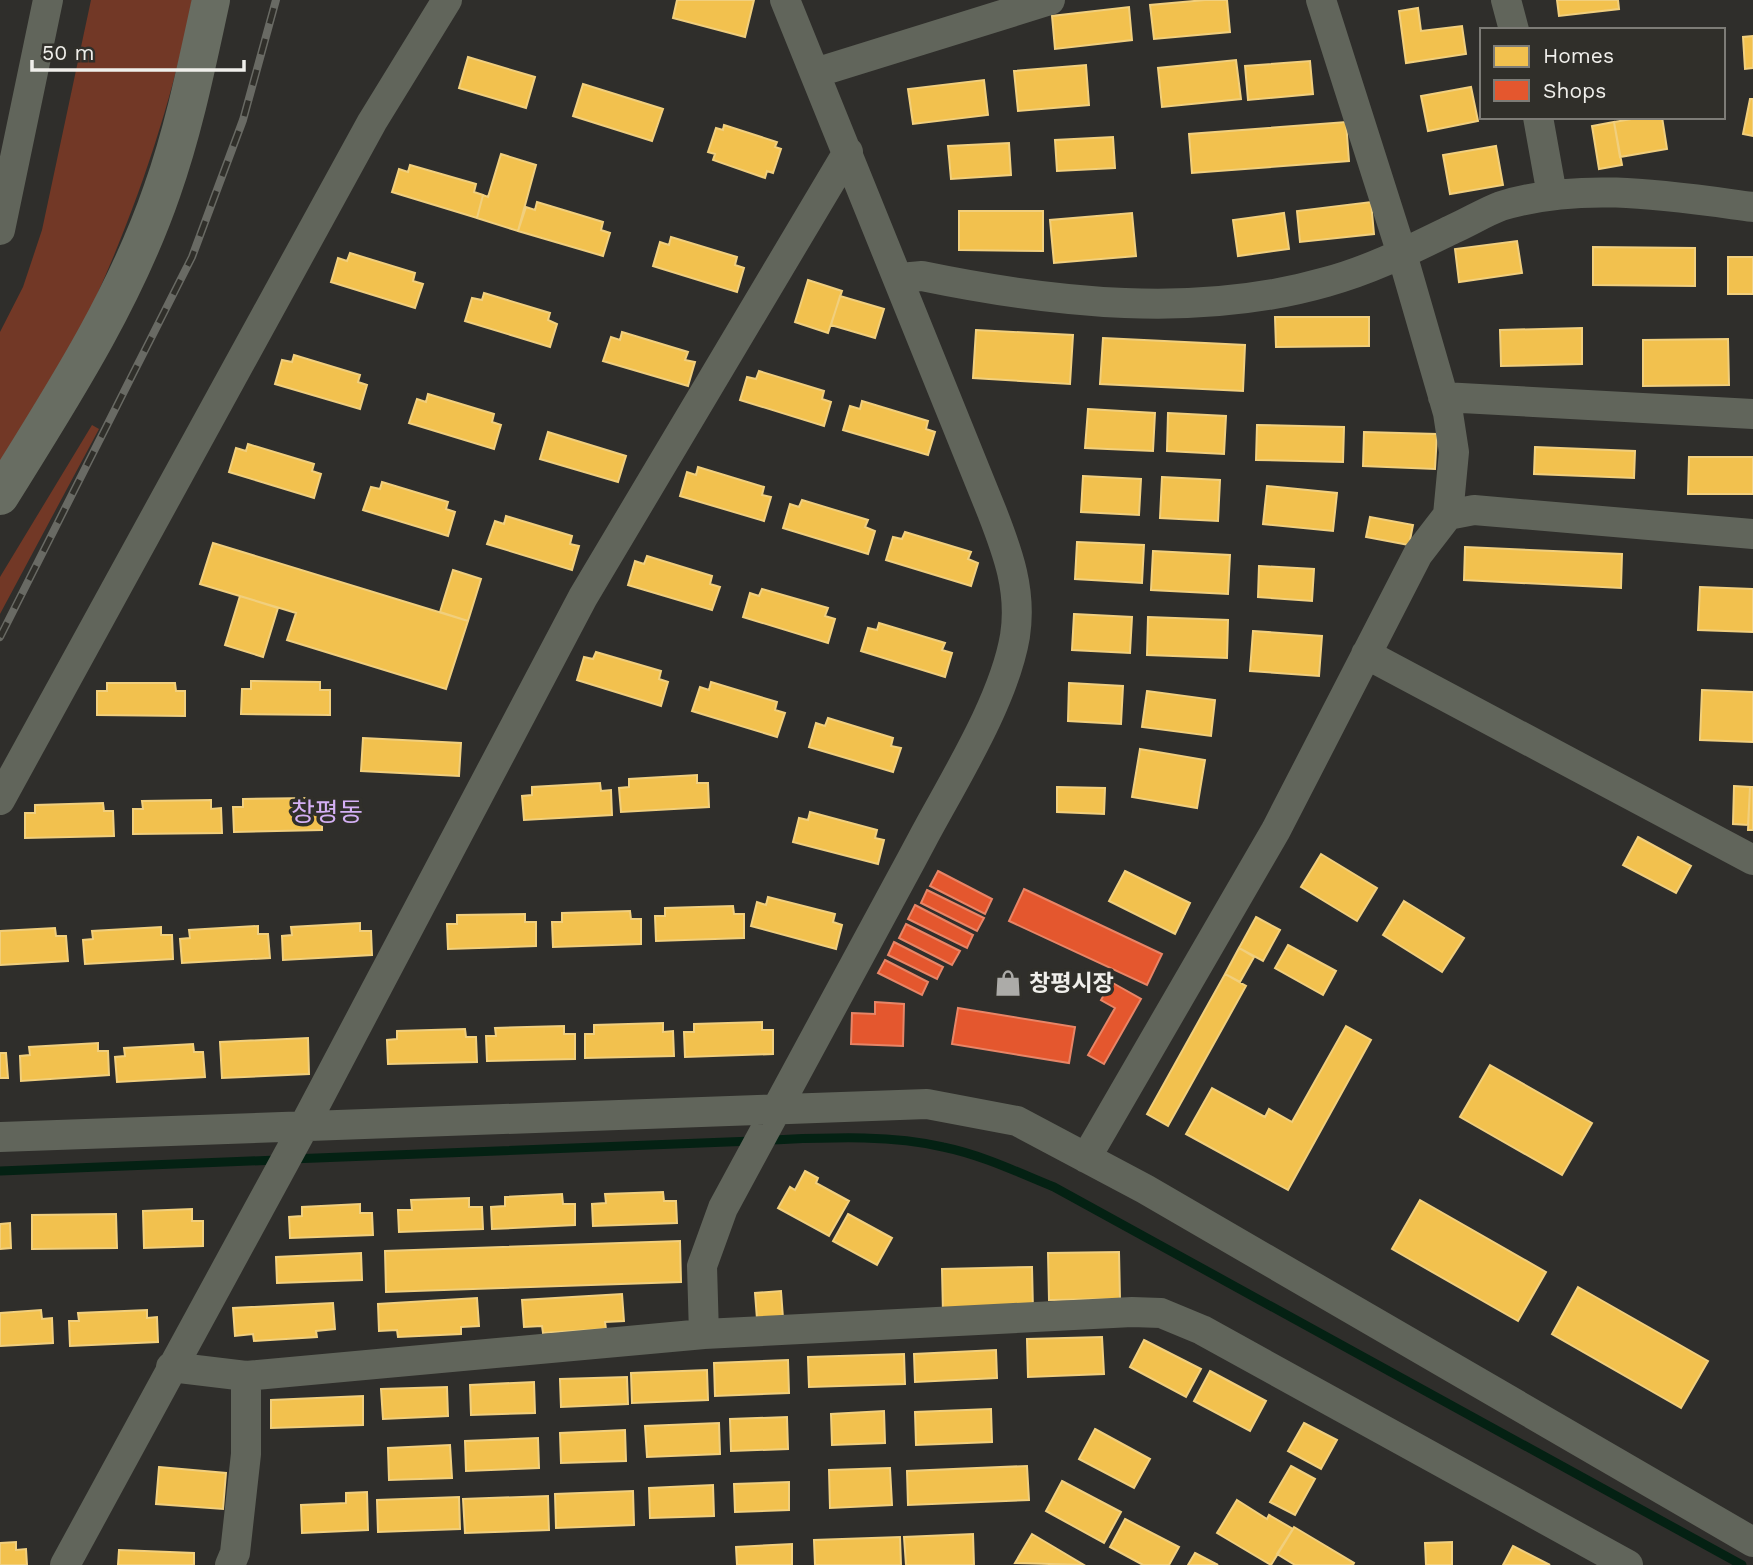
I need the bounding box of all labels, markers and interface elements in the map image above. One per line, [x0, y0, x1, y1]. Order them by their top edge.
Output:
scale bar [32, 28, 243, 72]
legend [1480, 28, 1725, 119]
text: 50 m [42, 40, 94, 65]
text: Homes [1543, 43, 1614, 68]
text: Shops [1543, 78, 1606, 103]
district label: 창평동 [291, 797, 363, 827]
shop icon: 창평시장 [993, 968, 1023, 998]
place label: 창평시장 [1029, 970, 1114, 997]

